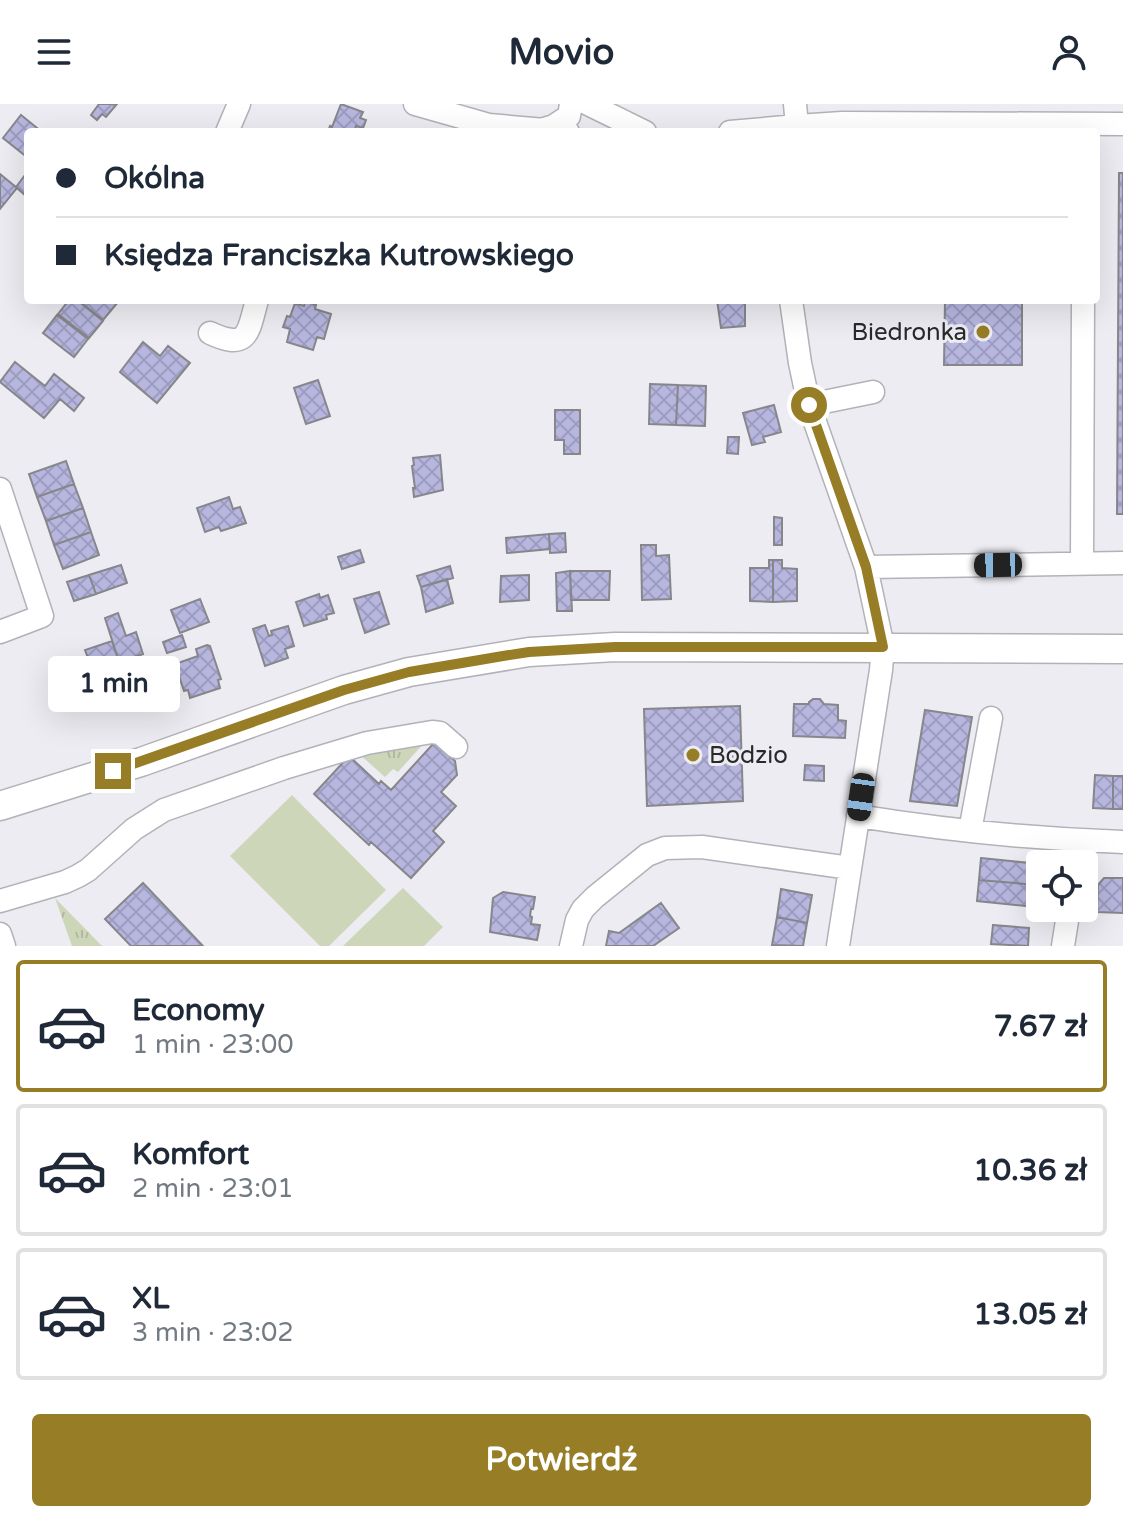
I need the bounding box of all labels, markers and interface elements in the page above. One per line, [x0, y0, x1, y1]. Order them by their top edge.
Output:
icon: menu [32, 30, 76, 74]
icon: person [1047, 30, 1091, 74]
text: Movio [509, 31, 614, 74]
text: Okólna [104, 160, 205, 197]
text: Księdza Franciszka Kutrowskiego [104, 237, 574, 274]
place label: Biedronka [851, 318, 967, 347]
marker: Biedronka [974, 323, 992, 341]
route start [791, 387, 827, 423]
car [974, 553, 1022, 577]
callout: 1 min [47, 655, 179, 711]
text: 1 min [79, 668, 149, 699]
place label: Bodzio [709, 741, 788, 770]
marker: Bodzio [684, 746, 702, 764]
route end [95, 753, 131, 789]
car [846, 772, 876, 822]
map controls [1026, 850, 1098, 922]
button: locate [1026, 850, 1098, 922]
icon: car [36, 990, 108, 1062]
text: Economy [132, 992, 265, 1029]
text: 7.67 zł [994, 1008, 1087, 1045]
text: 1 min · 23:00 [132, 1029, 294, 1060]
icon: car [36, 1134, 108, 1206]
text: Komfort [132, 1136, 249, 1173]
text: 10.36 zł [973, 1152, 1087, 1189]
text: 2 min · 23:01 [132, 1173, 294, 1204]
icon: car [36, 1278, 108, 1350]
text: XL [132, 1280, 169, 1317]
text: 13.05 zł [973, 1296, 1087, 1333]
text: 3 min · 23:02 [132, 1317, 294, 1348]
button: Potwierdź [32, 1414, 1091, 1506]

